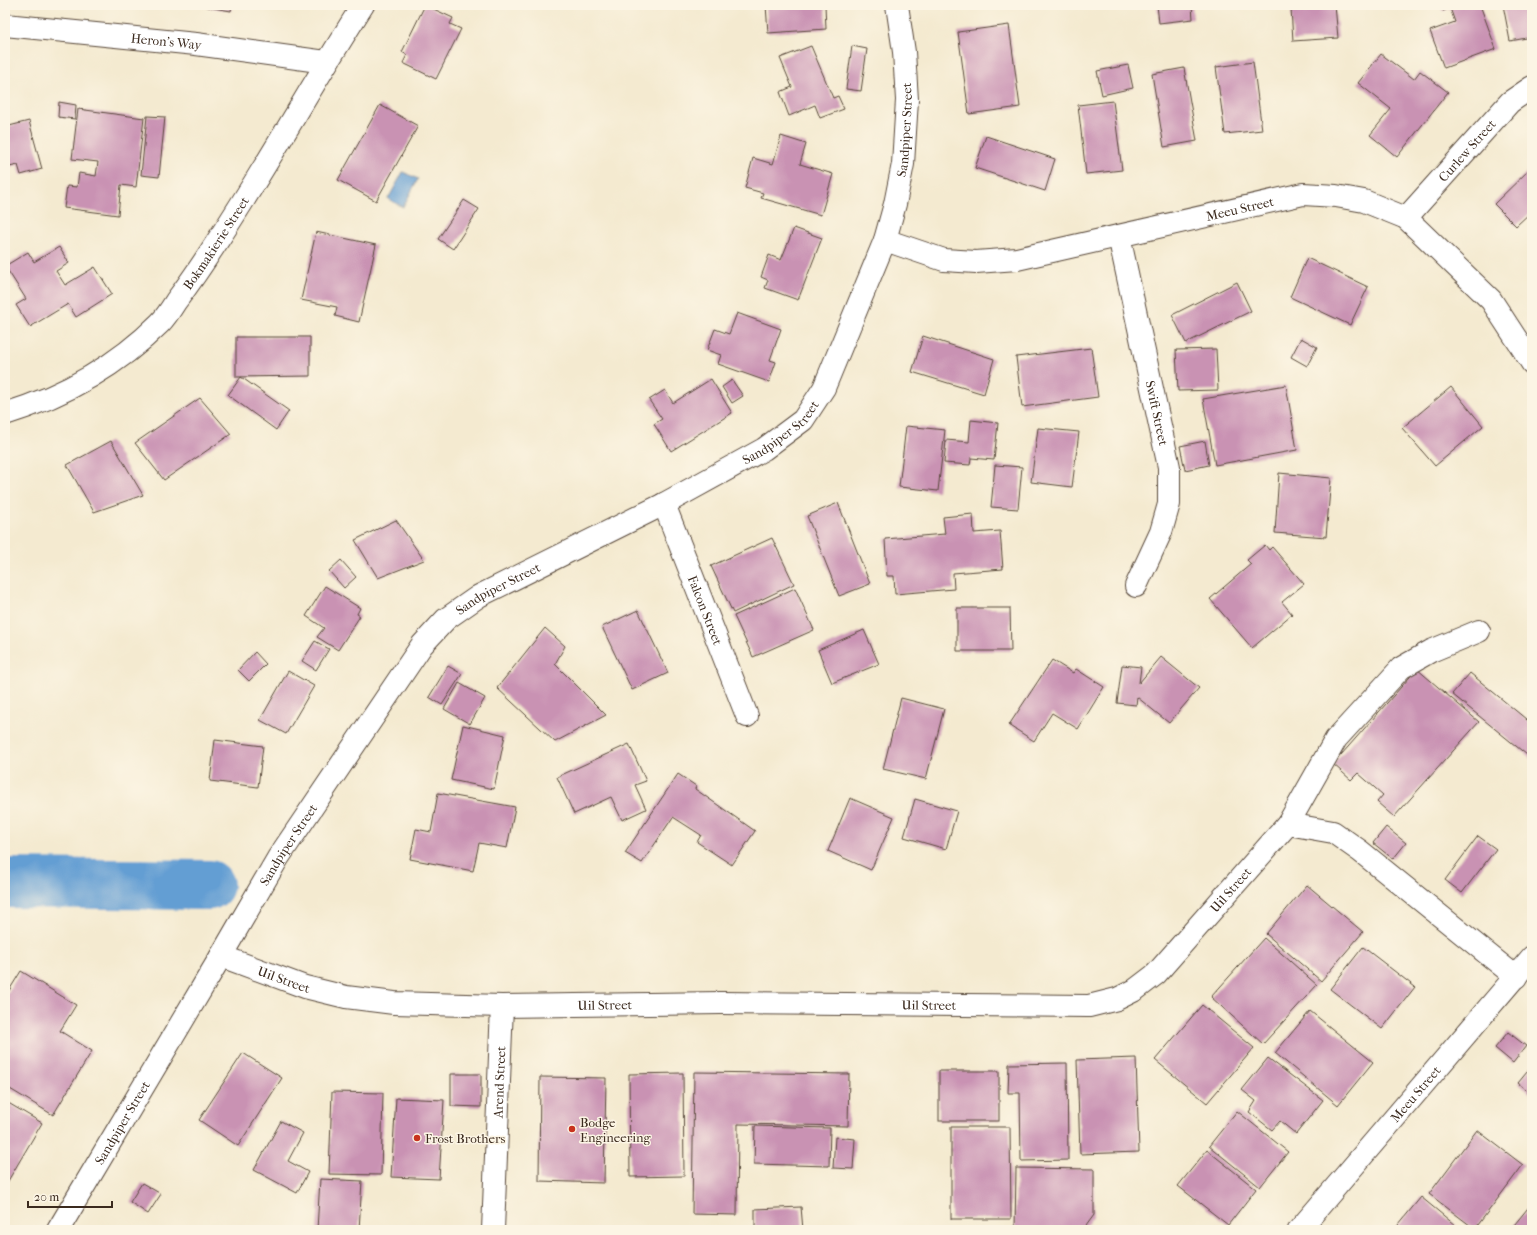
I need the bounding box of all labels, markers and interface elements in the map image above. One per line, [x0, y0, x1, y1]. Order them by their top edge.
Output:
street label: Heron's Way [130, 30, 204, 52]
street label: Sandpiper Street [893, 82, 915, 178]
street label: Curlew Street [1435, 116, 1499, 184]
street label: Bokmakierie Street [180, 193, 252, 292]
street label: Meeu Street [1204, 193, 1276, 223]
street label: Swift Street [1143, 379, 1172, 447]
street label: Sandpiper Street [740, 397, 821, 467]
street label: Sandpiper Street [452, 559, 543, 618]
street label: Falcon Street [685, 573, 726, 647]
street label: Sandpiper Street [256, 800, 320, 888]
street label: Uil Street [1207, 864, 1254, 915]
street label: Uil Street [256, 963, 312, 996]
street label: Uil Street [577, 997, 633, 1012]
street label: Uil Street [901, 997, 957, 1012]
street label: Arend Street [490, 1045, 508, 1119]
street label: Meeu Street [1387, 1062, 1444, 1125]
street label: Sandpiper Street [91, 1078, 153, 1167]
place label: Bodge Engineering [580, 1115, 652, 1145]
marker: Bodge Engineering [567, 1124, 577, 1134]
place label: Frost Brothers [425, 1131, 506, 1146]
marker: Frost Brothers [412, 1133, 422, 1143]
scale bar [28, 1183, 112, 1209]
text: 20 m [34, 1190, 59, 1204]

